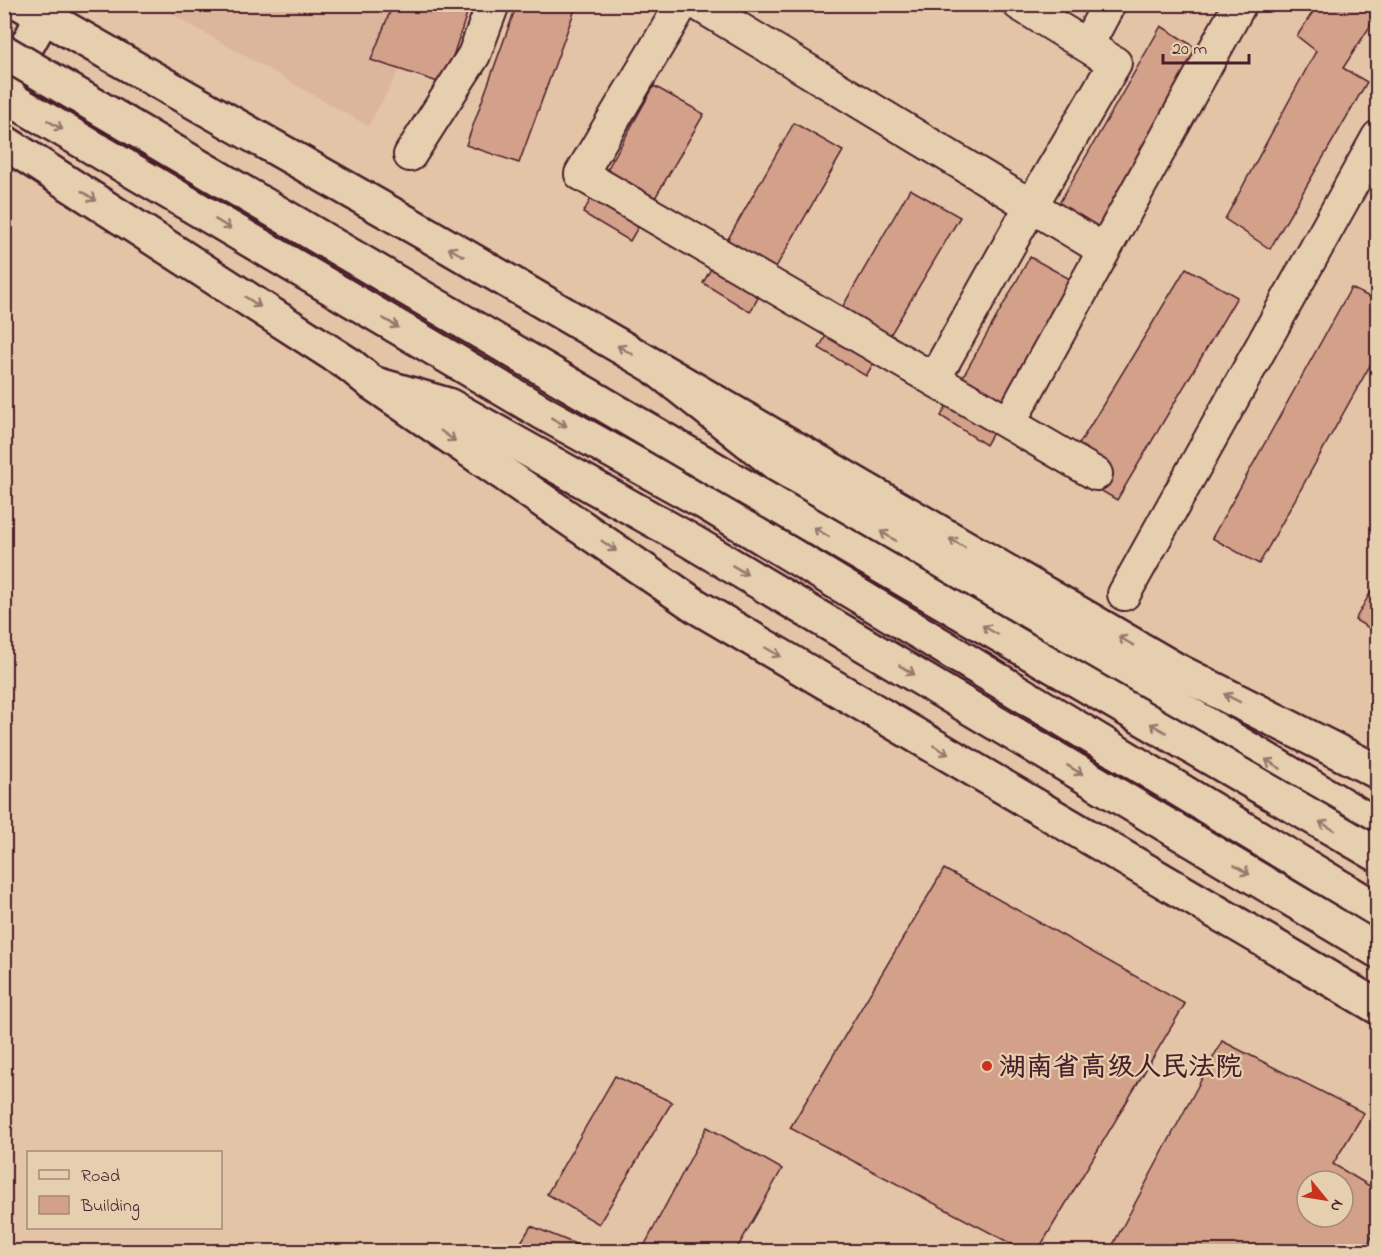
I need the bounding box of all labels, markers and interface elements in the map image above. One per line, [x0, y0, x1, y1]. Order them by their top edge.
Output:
scale bar [1163, 27, 1248, 65]
text: 20 m [1172, 37, 1207, 63]
one-way arrow [46, 119, 63, 131]
one-way arrow [80, 190, 97, 202]
one-way arrow [214, 218, 231, 230]
one-way arrow [448, 246, 466, 257]
one-way arrow [244, 296, 260, 308]
one-way arrow [382, 317, 399, 329]
one-way arrow [617, 344, 634, 356]
one-way arrow [550, 416, 567, 428]
one-way arrow [440, 430, 456, 442]
one-way arrow [813, 525, 830, 537]
one-way arrow [880, 529, 897, 541]
one-way arrow [949, 537, 966, 549]
one-way arrow [600, 540, 616, 552]
one-way arrow [731, 565, 748, 577]
one-way arrow [982, 623, 999, 635]
one-way arrow [1117, 635, 1135, 646]
one-way arrow [764, 646, 781, 658]
one-way arrow [898, 665, 915, 677]
one-way arrow [1223, 692, 1241, 704]
one-way arrow [1150, 721, 1167, 733]
one-way arrow [932, 745, 949, 757]
one-way arrow [1265, 757, 1282, 769]
one-way arrow [1066, 764, 1083, 776]
one-way arrow [1319, 820, 1336, 832]
one-way arrow [1233, 864, 1250, 876]
place label: 湖南省高级人民法院 [999, 1049, 1242, 1088]
marker: 湖南省高级人民法院 [980, 1059, 994, 1073]
legend [27, 1151, 222, 1229]
text: Road [81, 1164, 120, 1190]
north arrow [1295, 1169, 1355, 1229]
text: Building [80, 1194, 140, 1221]
text: N [1323, 1195, 1349, 1216]

